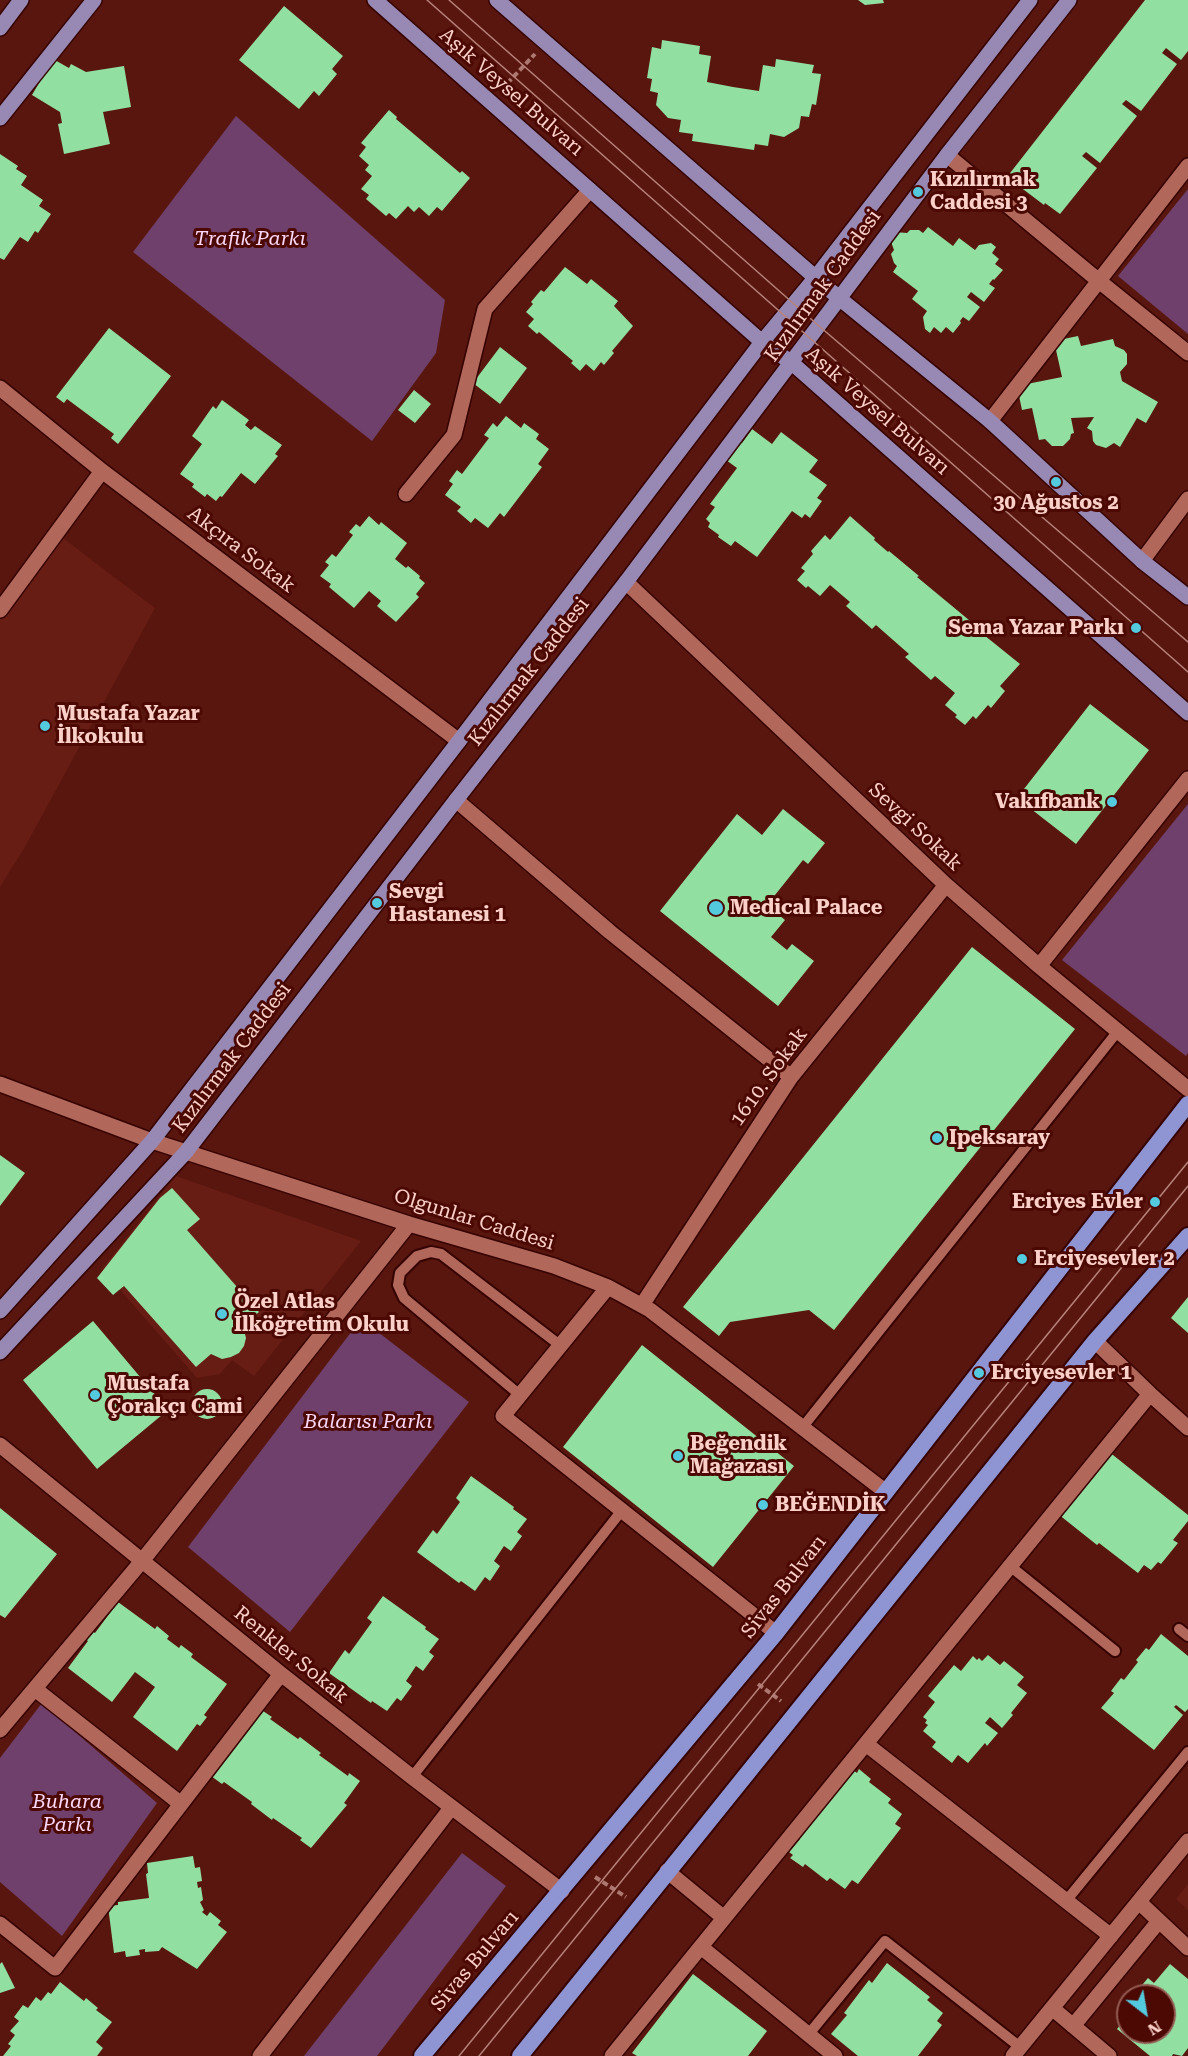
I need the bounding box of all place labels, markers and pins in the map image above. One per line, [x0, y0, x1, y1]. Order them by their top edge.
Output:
place label: Kızılırmak Caddesi 3 [930, 168, 1036, 215]
marker: Kızılırmak Caddesi 3 [911, 185, 925, 199]
marker: 30 Ağustos 2 [1049, 475, 1063, 489]
place label: 30 Ağustos 2 [993, 491, 1119, 515]
place label: Sema Yazar Parkı [948, 616, 1124, 640]
marker: Sema Yazar Parkı [1129, 621, 1143, 635]
place label: Mustafa Yazar İlkokulu [57, 702, 200, 749]
marker: Mustafa Yazar İlkokulu [38, 719, 52, 733]
place label: Vakıfbank [995, 790, 1100, 814]
marker: Vakıfbank [1105, 795, 1119, 809]
place label: Sevgi Hastanesi 1 [389, 880, 506, 927]
marker: Sevgi Hastanesi 1 [370, 896, 384, 910]
place label: Medical Palace [730, 896, 882, 920]
marker: Medical Palace [707, 899, 725, 917]
place label: Ipeksaray [949, 1126, 1050, 1150]
marker: Ipeksaray [930, 1131, 944, 1145]
place label: Erciyes Evler [1012, 1190, 1143, 1214]
marker: Erciyes Evler [1148, 1195, 1162, 1209]
place label: Erciyesevler 2 [1034, 1247, 1175, 1271]
marker: Erciyesevler 2 [1015, 1252, 1029, 1266]
place label: Özel Atlas İlköğretim Okulu [234, 1290, 409, 1337]
marker: Özel Atlas İlköğretim Okulu [215, 1307, 229, 1321]
place label: Erciyesevler 1 [991, 1361, 1132, 1385]
marker: Erciyesevler 1 [972, 1366, 986, 1380]
place label: Mustafa Çorakçı Cami [107, 1372, 243, 1419]
marker: Mustafa Çorakçı Cami [88, 1388, 102, 1402]
place label: Beğendik Mağazası [690, 1432, 787, 1479]
marker: Beğendik Mağazası [671, 1449, 685, 1463]
place label: BEĞENDİK [775, 1493, 886, 1517]
marker: BEĞENDİK [756, 1498, 770, 1512]

